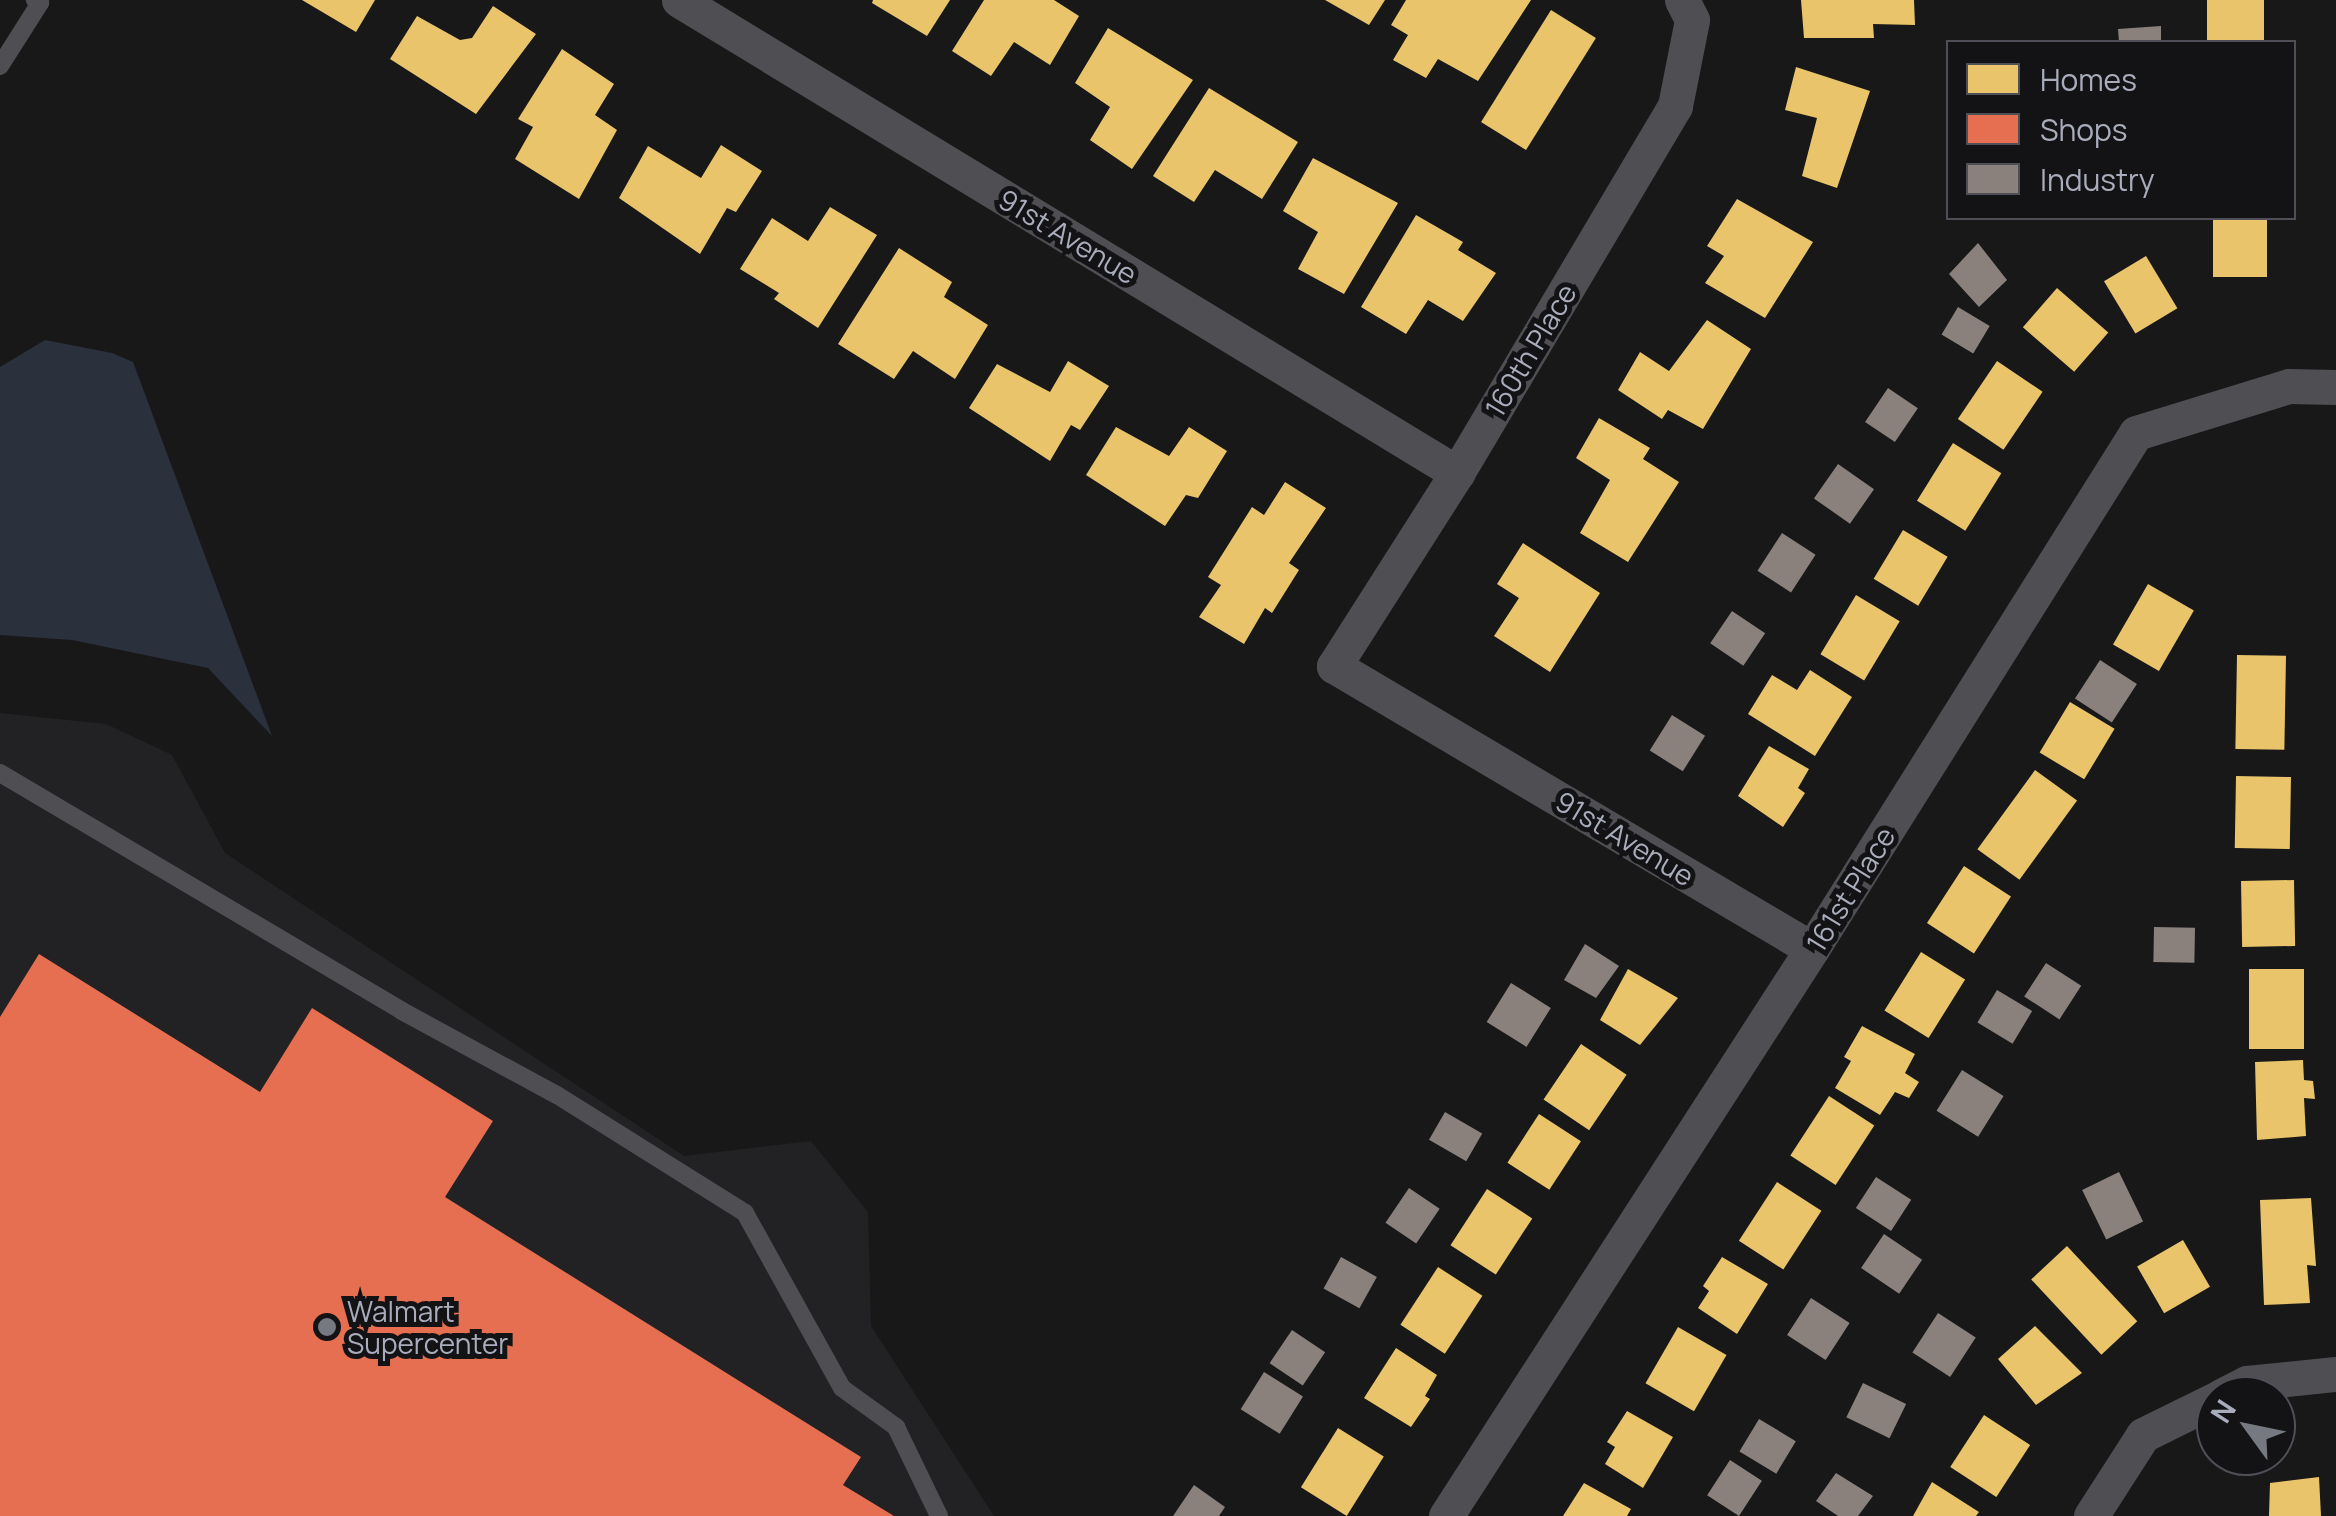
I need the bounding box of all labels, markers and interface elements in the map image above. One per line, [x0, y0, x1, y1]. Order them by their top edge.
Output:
legend [1946, 40, 2296, 220]
text: Homes [2040, 59, 2137, 100]
text: Shops [2040, 109, 2127, 150]
text: Industry [2040, 159, 2155, 200]
street label: 91st Avenue [993, 182, 1143, 290]
street label: 160th Place [1477, 277, 1583, 423]
street label: 91st Avenue [1550, 784, 1700, 892]
street label: 161st Place [1798, 820, 1902, 958]
place label: Walmart Supercenter [347, 1294, 508, 1360]
marker: Walmart Supercenter [316, 1316, 338, 1338]
north arrow [2196, 1376, 2296, 1476]
text: N [2201, 1392, 2244, 1430]

